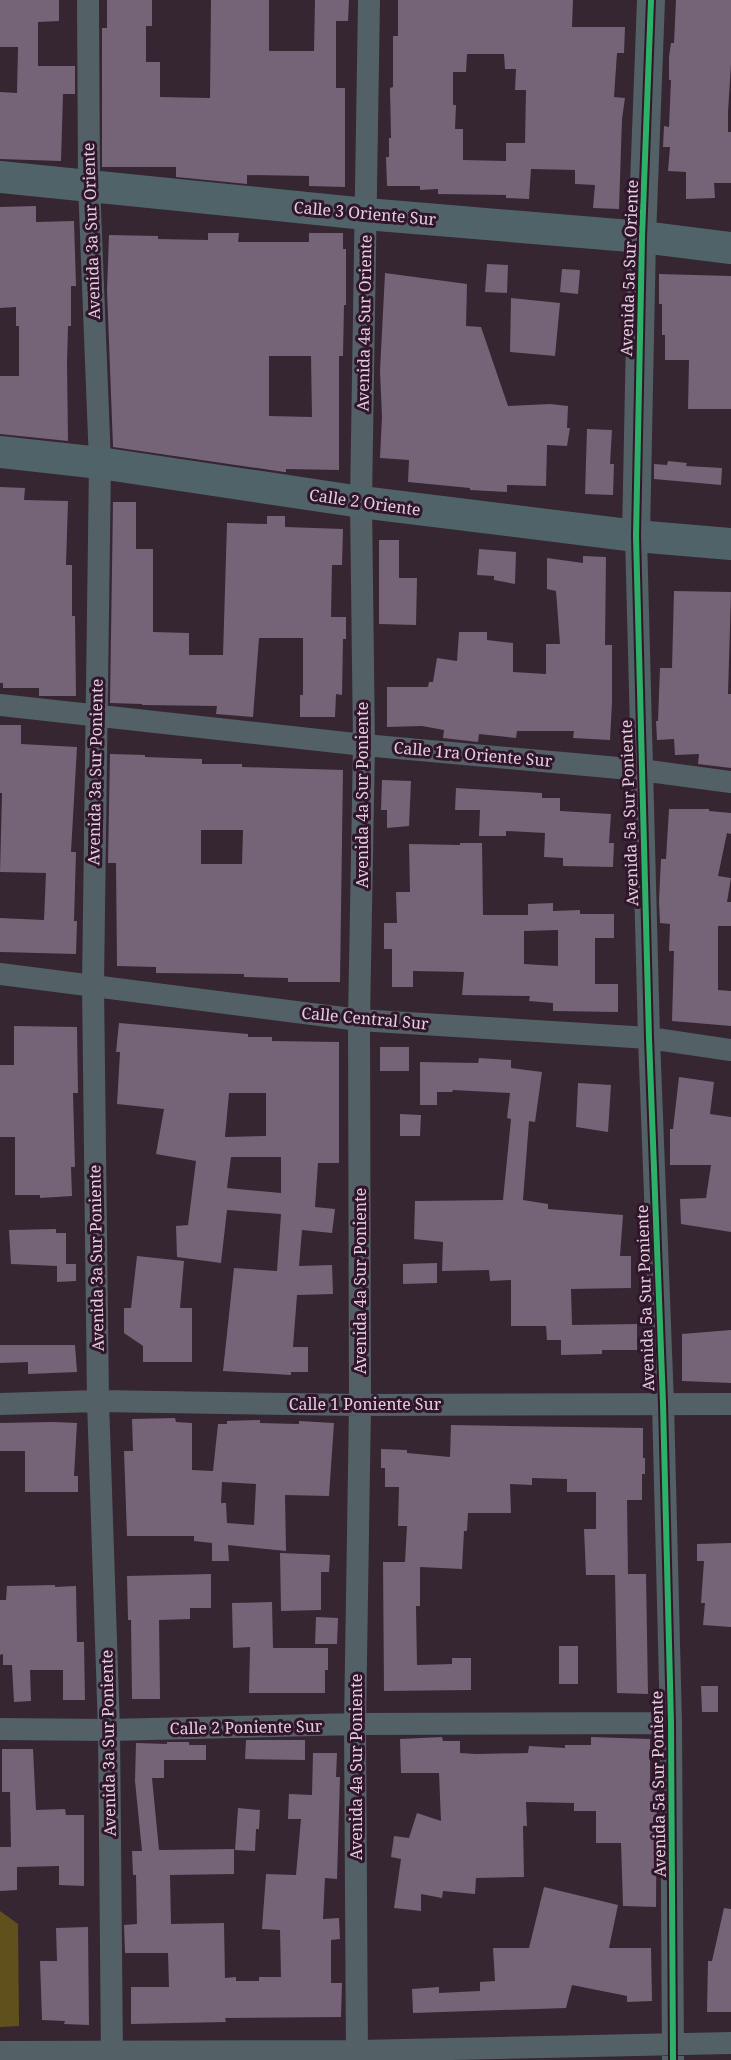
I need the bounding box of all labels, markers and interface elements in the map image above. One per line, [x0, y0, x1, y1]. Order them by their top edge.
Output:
street label: Avenida 3a Sur Oriente [77, 142, 105, 320]
street label: Avenida 5a Sur Oriente [615, 179, 643, 357]
street label: Calle 3 Oriente Sur [293, 196, 438, 230]
street label: Avenida 4a Sur Oriente [351, 234, 377, 412]
street label: Calle 2 Oriente [308, 483, 422, 521]
street label: Avenida 3a Sur Poniente [82, 678, 108, 866]
street label: Avenida 4a Sur Poniente [351, 702, 373, 888]
street label: Avenida 5a Sur Poniente [615, 719, 643, 907]
street label: Calle 1ra Oriente Sur [393, 736, 554, 772]
street label: Calle Central Sur [301, 1001, 430, 1035]
street label: Avenida 3a Sur Poniente [83, 1164, 109, 1352]
street label: Avenida 4a Sur Poniente [349, 1188, 371, 1374]
street label: Avenida 5a Sur Poniente [631, 1204, 659, 1392]
street label: Calle 1 Poniente Sur [289, 1393, 442, 1415]
street label: Avenida 3a Sur Poniente [95, 1649, 121, 1837]
street label: Avenida 4a Sur Poniente [345, 1674, 367, 1860]
street label: Avenida 5a Sur Poniente [645, 1690, 671, 1878]
street label: Calle 2 Poniente Sur [170, 1715, 323, 1739]

